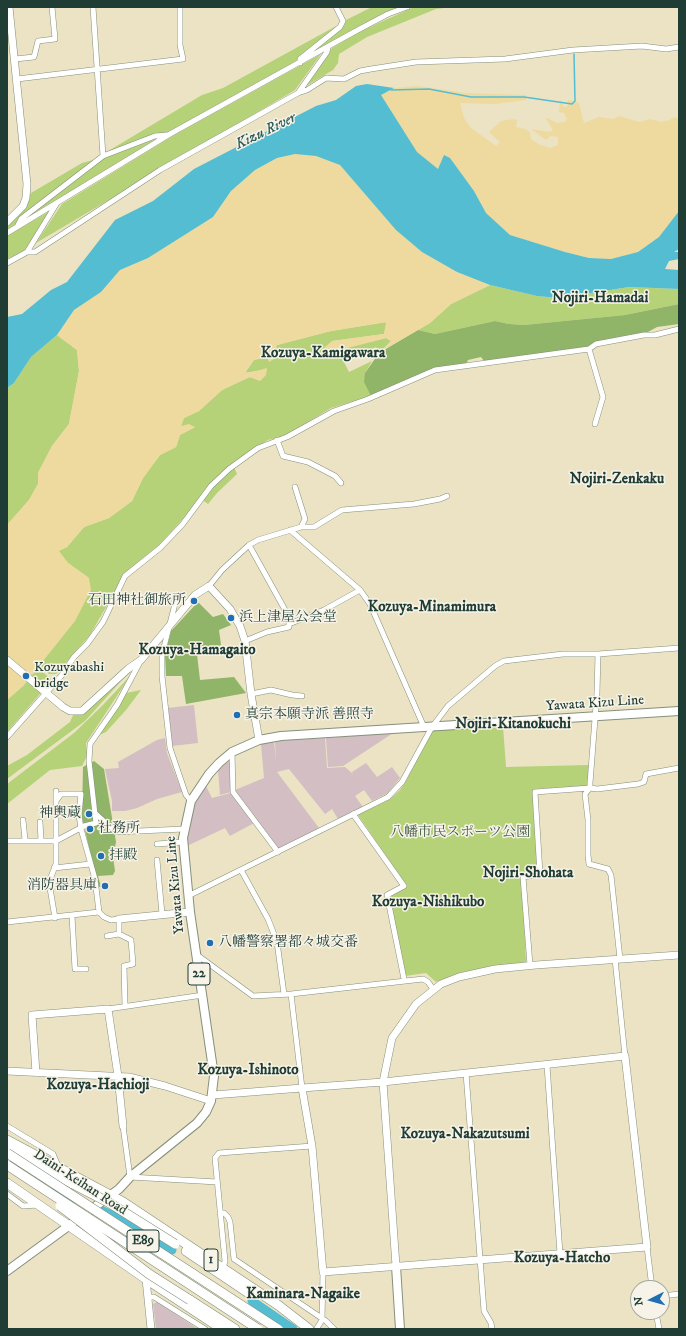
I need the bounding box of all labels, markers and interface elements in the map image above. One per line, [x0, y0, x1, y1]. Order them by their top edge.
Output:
water label: Kizu River [233, 110, 299, 154]
district label: Nojiri-Hamadai [552, 290, 648, 308]
district label: Kozuya-Kamigawara [261, 345, 385, 363]
district label: Nojiri-Zenkaku [570, 471, 664, 489]
place label: 石田神社御旅所 [88, 593, 186, 609]
marker: 石田神社御旅所 [189, 596, 199, 606]
district label: Kozuya-Minamimura [368, 599, 496, 617]
place label: 浜上津屋公会堂 [239, 610, 337, 626]
marker: 浜上津屋公会堂 [226, 613, 236, 623]
district label: Kozuya-Hamagaito [138, 642, 256, 660]
place label: Kozuyabashi bridge [34, 660, 104, 692]
marker: Kozuyabashi bridge [21, 671, 31, 681]
street label: Yawata Kizu Line [545, 692, 645, 716]
place label: 真宗本願寺派 善照寺 [245, 707, 374, 723]
marker: 真宗本願寺派 善照寺 [232, 710, 242, 720]
district label: Nojiri-Kitanokuchi [455, 716, 571, 734]
place label: 神輿蔵 [39, 806, 81, 822]
marker: 神輿蔵 [84, 809, 94, 819]
place label: 社務所 [98, 821, 140, 837]
marker: 社務所 [85, 824, 95, 834]
park label: 八幡市民スポーツ公園 [390, 825, 530, 841]
street label: Yawata Kizu Line [163, 835, 189, 935]
place label: 拝殿 [109, 848, 137, 864]
marker: 拝殿 [96, 851, 106, 861]
district label: Nojiri-Shohata [483, 865, 573, 883]
place label: 消防器具庫 [27, 878, 97, 894]
marker: 消防器具庫 [100, 881, 110, 891]
district label: Kozuya-Nishikubo [372, 894, 484, 912]
place label: 八幡警察署都々城交番 [218, 935, 358, 951]
marker: 八幡警察署都々城交番 [205, 938, 215, 948]
road number: 22 [188, 963, 210, 985]
district label: Kozuya-Ishinoto [197, 1062, 299, 1080]
district label: Kozuya-Hachioji [47, 1077, 149, 1095]
district label: Kozuya-Nakazutsumi [400, 1126, 530, 1144]
street label: Daini-Keihan Road [30, 1146, 130, 1220]
road number: E89 [127, 1230, 159, 1252]
road number: 1 [204, 1249, 218, 1271]
district label: Kozuya-Hatcho [514, 1250, 610, 1268]
north arrow [630, 1280, 670, 1320]
district label: Kaminara-Nagaike [246, 1286, 360, 1304]
text: N [632, 1296, 646, 1306]

